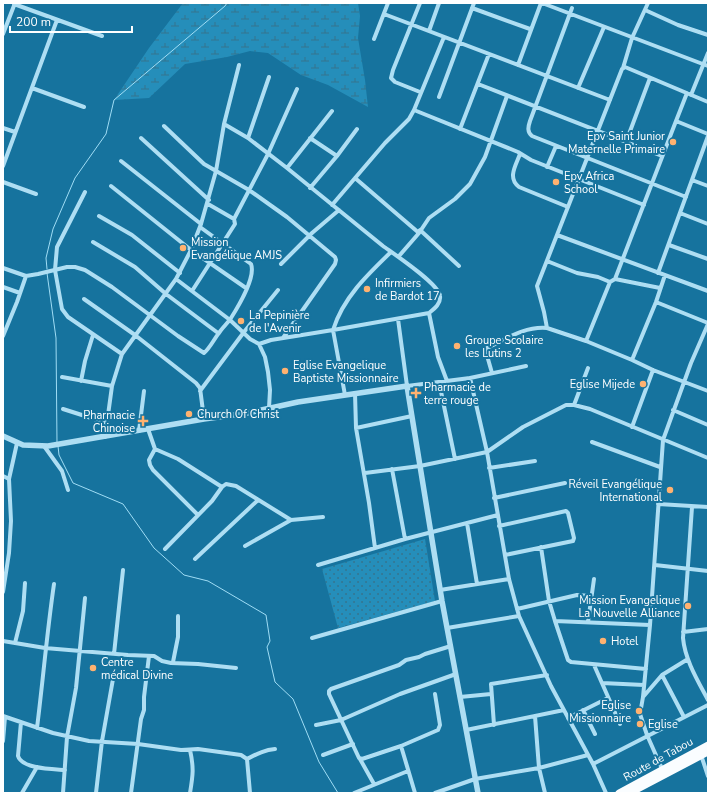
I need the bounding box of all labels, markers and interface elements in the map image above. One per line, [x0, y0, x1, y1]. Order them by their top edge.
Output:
scale bar [10, 8, 132, 34]
text: 200 m [16, 14, 51, 30]
place label: Epv Saint Junior Maternelle Primaire [568, 129, 665, 157]
marker: Epv Saint Junior Maternelle Primaire [668, 137, 678, 147]
place label: Epv Africa School [564, 169, 614, 197]
marker: Epv Africa School [551, 177, 561, 187]
place label: Mission Evangélique AMJS [191, 235, 282, 263]
marker: Mission Evangélique AMJS [178, 243, 188, 253]
place label: Infirmiers de Bardot 17 [375, 276, 440, 304]
marker: Infirmiers de Bardot 17 [362, 284, 372, 294]
place label: La Pepinière de l'Avenir [249, 308, 310, 336]
marker: La Pepinière de l'Avenir [236, 316, 246, 326]
place label: Groupe Scolaire les Lutins 2 [465, 333, 544, 361]
marker: Groupe Scolaire les Lutins 2 [452, 341, 462, 351]
place label: Eglise Evangelique Baptiste Missionnaire [293, 358, 399, 386]
marker: Eglise Evangelique Baptiste Missionnaire [280, 366, 290, 376]
place label: Eglise Mijede [570, 377, 635, 392]
marker: Eglise Mijede [638, 379, 648, 389]
place label: Pharmacie de terre rouge [424, 380, 491, 408]
marker: Pharmacie de terre rouge [411, 388, 421, 398]
place label: Church Of Christ [197, 407, 279, 422]
place label: Pharmacie Chinoise [83, 408, 135, 436]
marker: Church Of Christ [184, 409, 194, 419]
marker: Pharmacie Chinoise [138, 416, 148, 426]
place label: Réveil Evangélique International [568, 477, 663, 505]
marker: Réveil Evangélique International [665, 485, 675, 495]
place label: Mission Evangelique La Nouvelle Alliance [578, 593, 680, 621]
marker: Mission Evangelique La Nouvelle Alliance [683, 601, 693, 611]
place label: Hotel [611, 634, 639, 649]
marker: Hotel [598, 636, 608, 646]
place label: Centre médical Divine [101, 655, 173, 683]
marker: Centre médical Divine [88, 663, 98, 673]
place label: Eglise Missionnaire [569, 698, 631, 726]
marker: Eglise Missionnaire [634, 706, 644, 716]
place label: Eglise [648, 717, 678, 732]
marker: Eglise [635, 719, 645, 729]
street label: Route de Tabou [621, 734, 696, 785]

